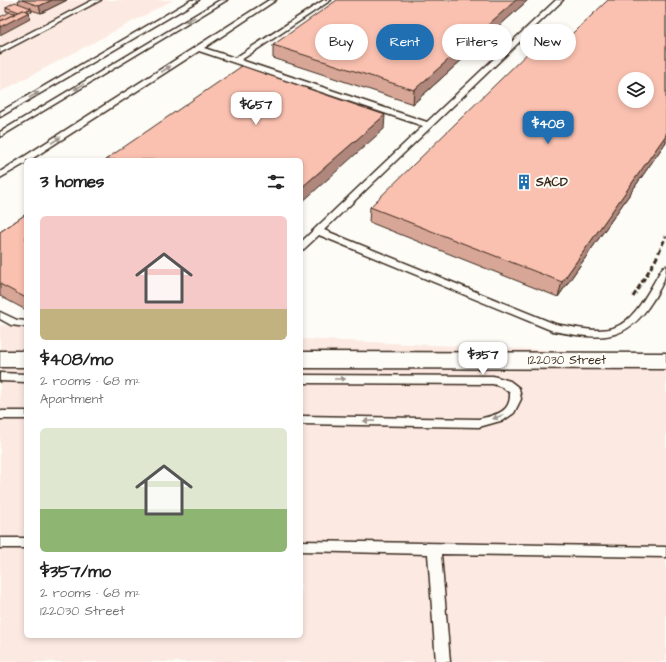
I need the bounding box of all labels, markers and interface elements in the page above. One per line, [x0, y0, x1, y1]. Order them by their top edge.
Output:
one-way arrow [184, 17, 196, 24]
chip: Buy [315, 24, 368, 60]
chip: Rent [376, 24, 434, 60]
chip: Filters [442, 24, 512, 60]
chip: New [520, 24, 576, 60]
one-way arrow [160, 66, 172, 73]
map controls [618, 72, 654, 108]
button: layers [618, 72, 654, 108]
one-way arrow [73, 84, 85, 91]
one-way arrow [28, 91, 40, 98]
pin: $657 [232, 92, 280, 126]
text: $657 [240, 96, 272, 114]
pin: $408 [524, 111, 572, 145]
text: $408 [532, 115, 564, 133]
one-way arrow [50, 136, 62, 143]
text: 3 homes [40, 170, 104, 194]
icon: filters [265, 171, 287, 193]
building icon: SACD [515, 173, 533, 191]
place label: SACD [535, 174, 568, 191]
icon: home [128, 242, 200, 314]
pin: $357 [459, 342, 507, 376]
text: $357 [467, 346, 499, 364]
text: $408/mo [40, 348, 113, 372]
street label: 122030 Street [528, 352, 606, 369]
text: 2 rooms · 68 m² [40, 372, 140, 390]
one-way arrow [334, 376, 347, 382]
text: Apartment [40, 390, 104, 408]
one-way arrow [491, 414, 503, 420]
one-way arrow [362, 418, 375, 424]
icon: home [128, 454, 200, 526]
text: $357/mo [40, 560, 111, 584]
text: 2 rooms · 68 m² [40, 584, 140, 602]
text: 122030 Street [40, 602, 125, 620]

